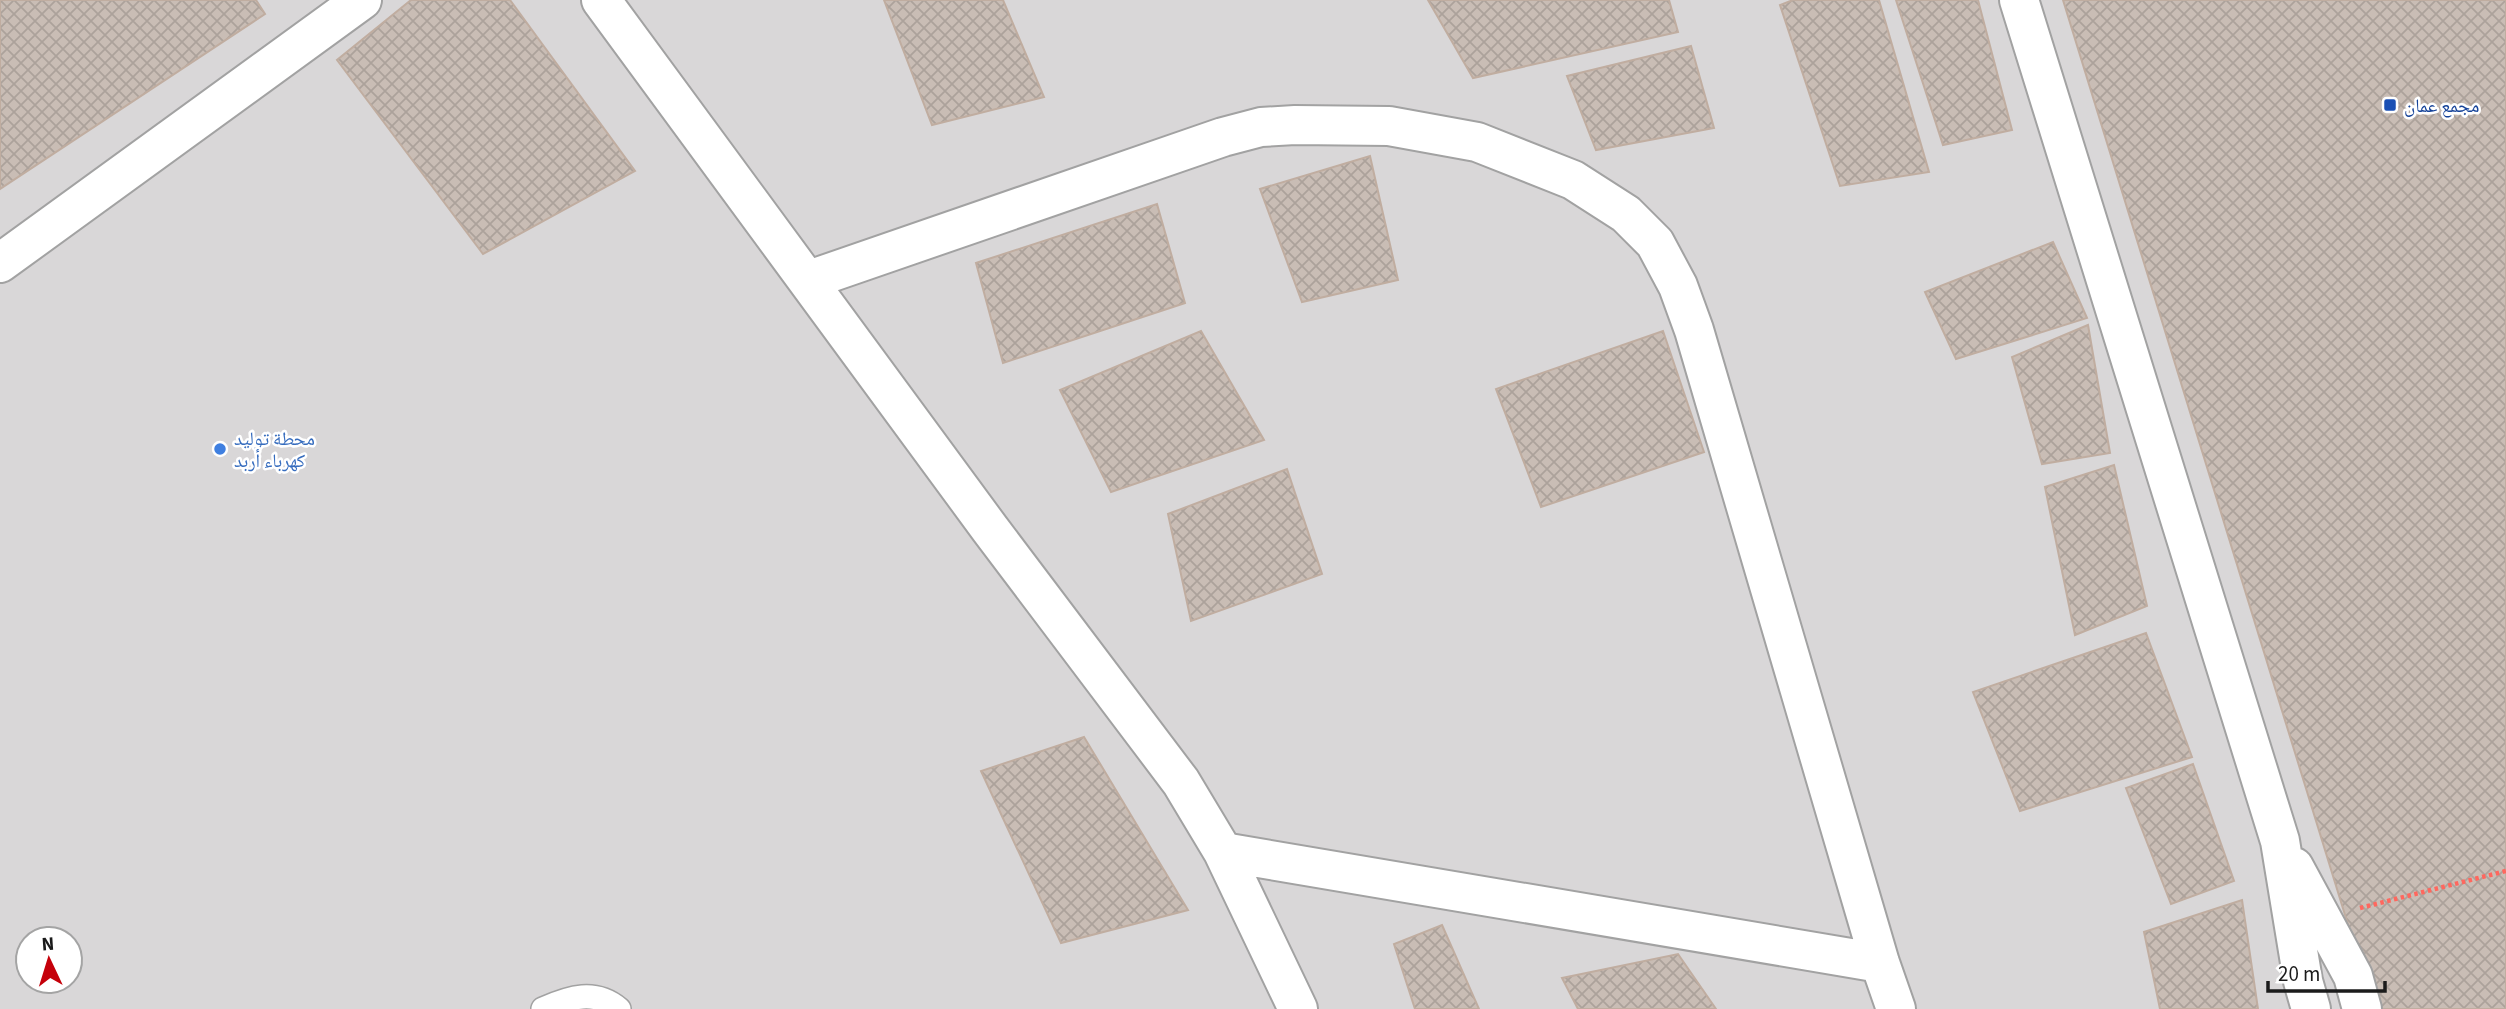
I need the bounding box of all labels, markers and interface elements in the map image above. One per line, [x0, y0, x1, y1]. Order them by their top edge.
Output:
place label: مجمع عمان [2404, 93, 2479, 120]
marker: مجمع عمان [2382, 97, 2398, 113]
place label: محطة توليد كهرباء أربد [234, 426, 315, 475]
marker: محطة توليد كهرباء أربد [212, 441, 228, 457]
north arrow [14, 925, 84, 995]
text: N [41, 931, 55, 958]
scale bar [2268, 950, 2385, 994]
text: 20 m [2278, 959, 2320, 989]

